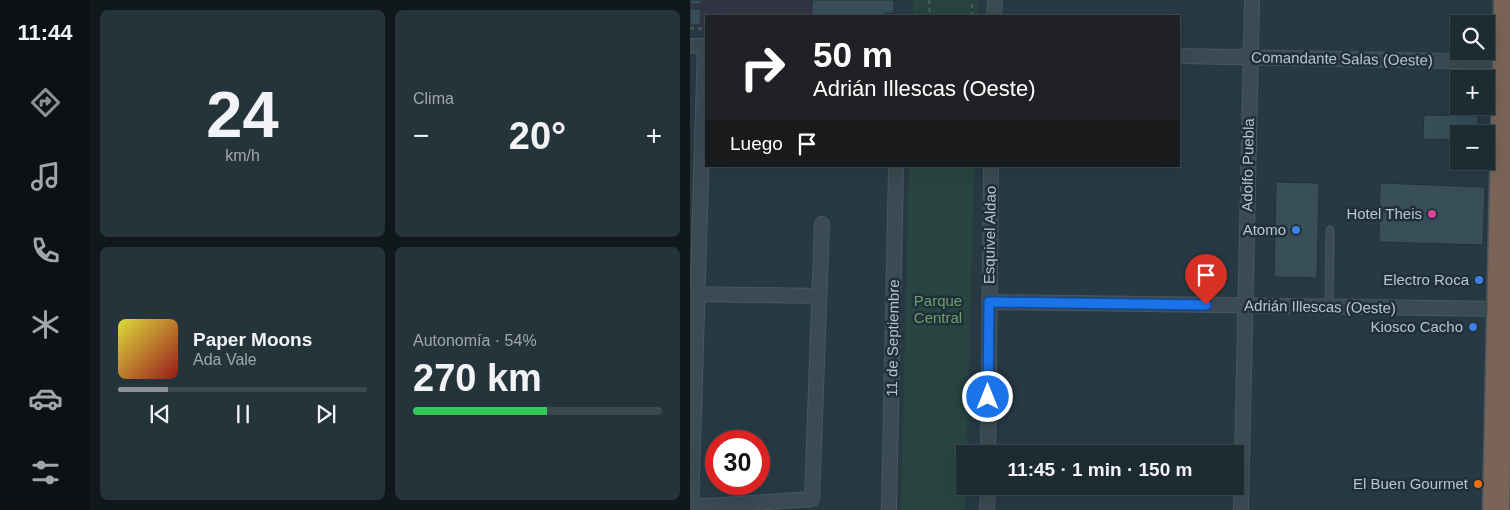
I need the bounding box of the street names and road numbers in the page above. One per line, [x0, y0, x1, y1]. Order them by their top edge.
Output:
street label: Comandante Salas (Oeste) [1251, 48, 1433, 69]
street label: Adolfo Puebla [1238, 117, 1257, 212]
street label: Esquivel Aldao [980, 186, 999, 284]
street label: 11 de Septiembre [883, 279, 902, 397]
street label: Adrián Illescas (Oeste) [1244, 297, 1396, 316]

